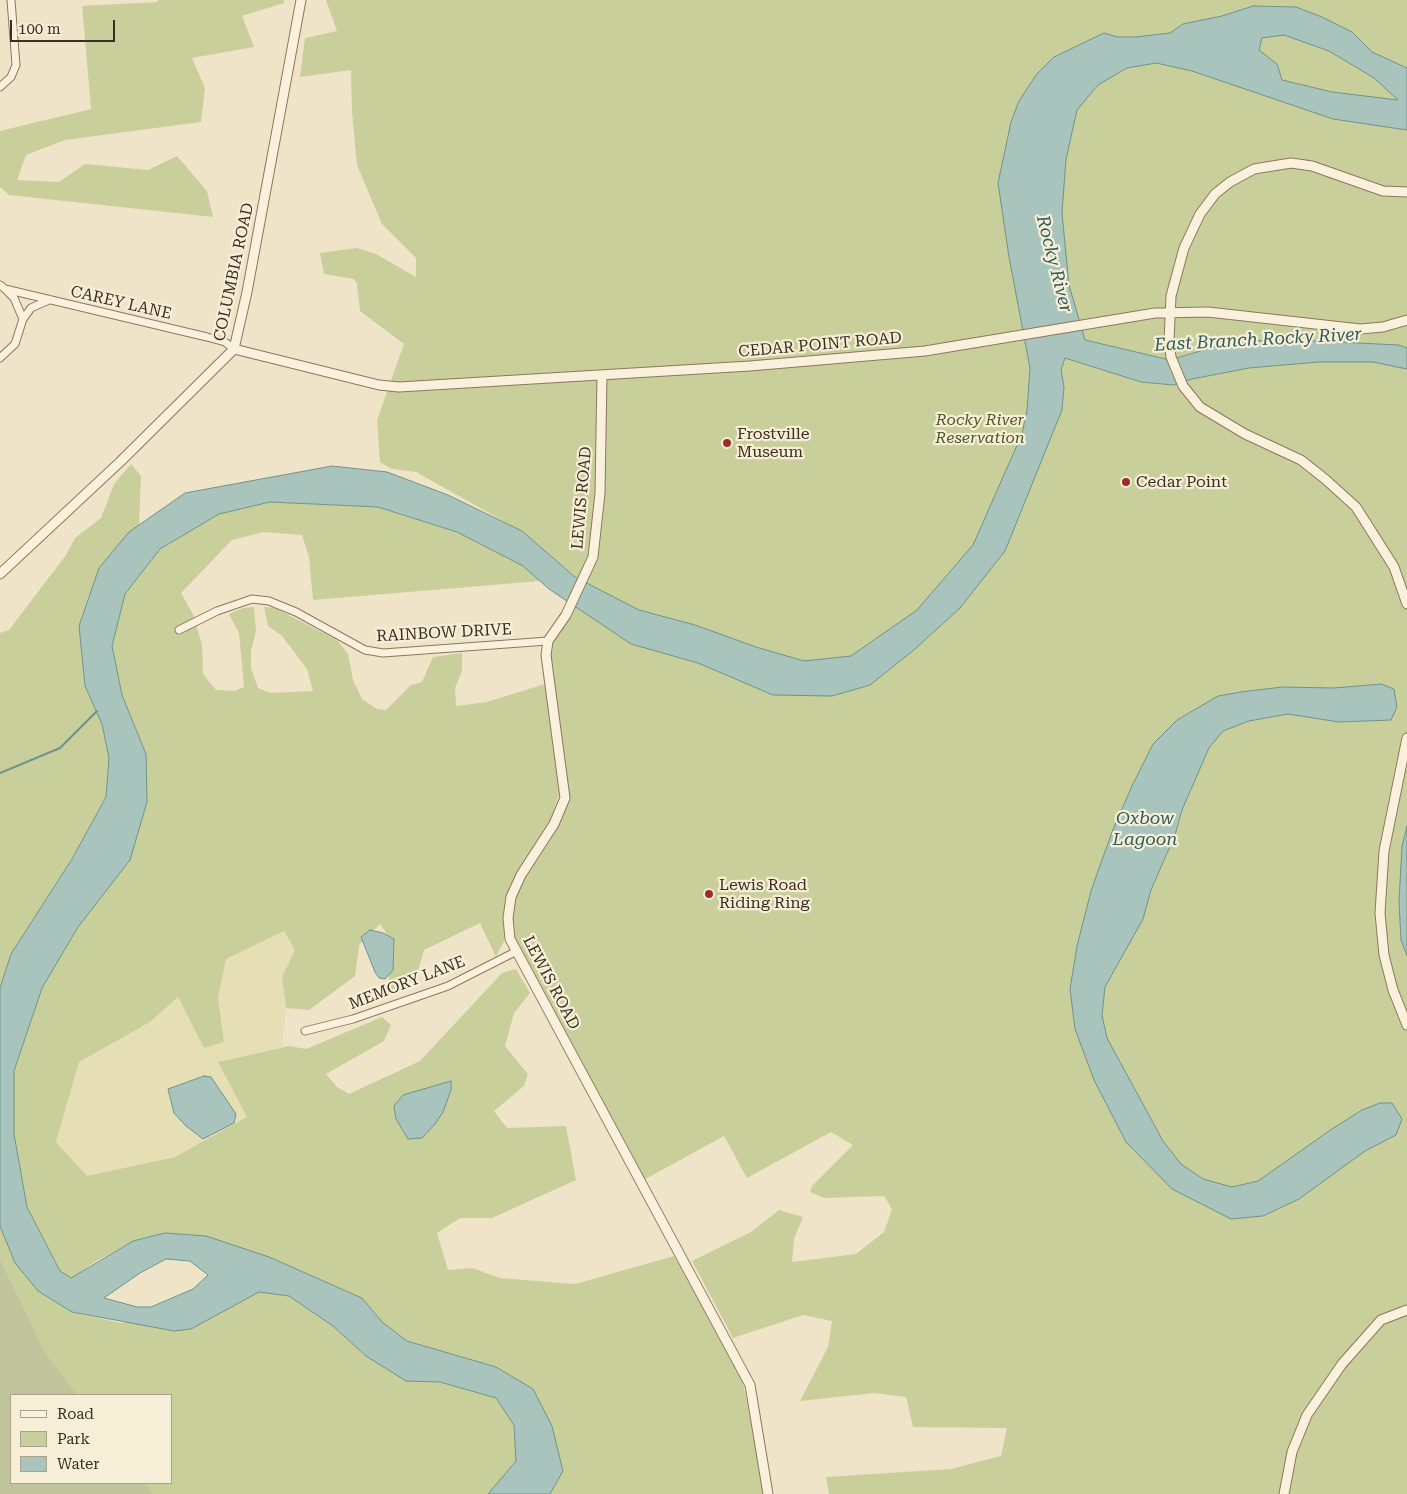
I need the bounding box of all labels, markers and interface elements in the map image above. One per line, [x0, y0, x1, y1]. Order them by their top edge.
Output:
scale bar [12, 10, 118, 42]
text: 100 m [18, 20, 61, 38]
street label: COLUMBIA ROAD [210, 201, 258, 343]
water label: Rocky River [1031, 213, 1077, 315]
street label: CAREY LANE [69, 282, 173, 324]
water label: East Branch Rocky River [1154, 324, 1362, 356]
street label: CEDAR POINT ROAD [737, 328, 903, 362]
park label: Rocky River Reservation [935, 410, 1025, 448]
place label: Frostville Museum [737, 424, 809, 462]
marker: Frostville Museum [721, 437, 733, 449]
street label: LEWIS ROAD [568, 446, 596, 550]
place label: Cedar Point [1136, 472, 1227, 492]
marker: Cedar Point [1120, 476, 1132, 488]
street label: RAINBOW DRIVE [376, 620, 512, 646]
water label: Oxbow Lagoon [1113, 808, 1177, 851]
place label: Lewis Road Riding Ring [719, 875, 810, 913]
marker: Lewis Road Riding Ring [703, 888, 715, 900]
street label: LEWIS ROAD [518, 933, 584, 1033]
street label: MEMORY LANE [346, 952, 468, 1014]
legend [10, 1394, 172, 1484]
text: Road [57, 1405, 94, 1423]
text: Park [57, 1430, 90, 1448]
text: Water [57, 1455, 99, 1473]

